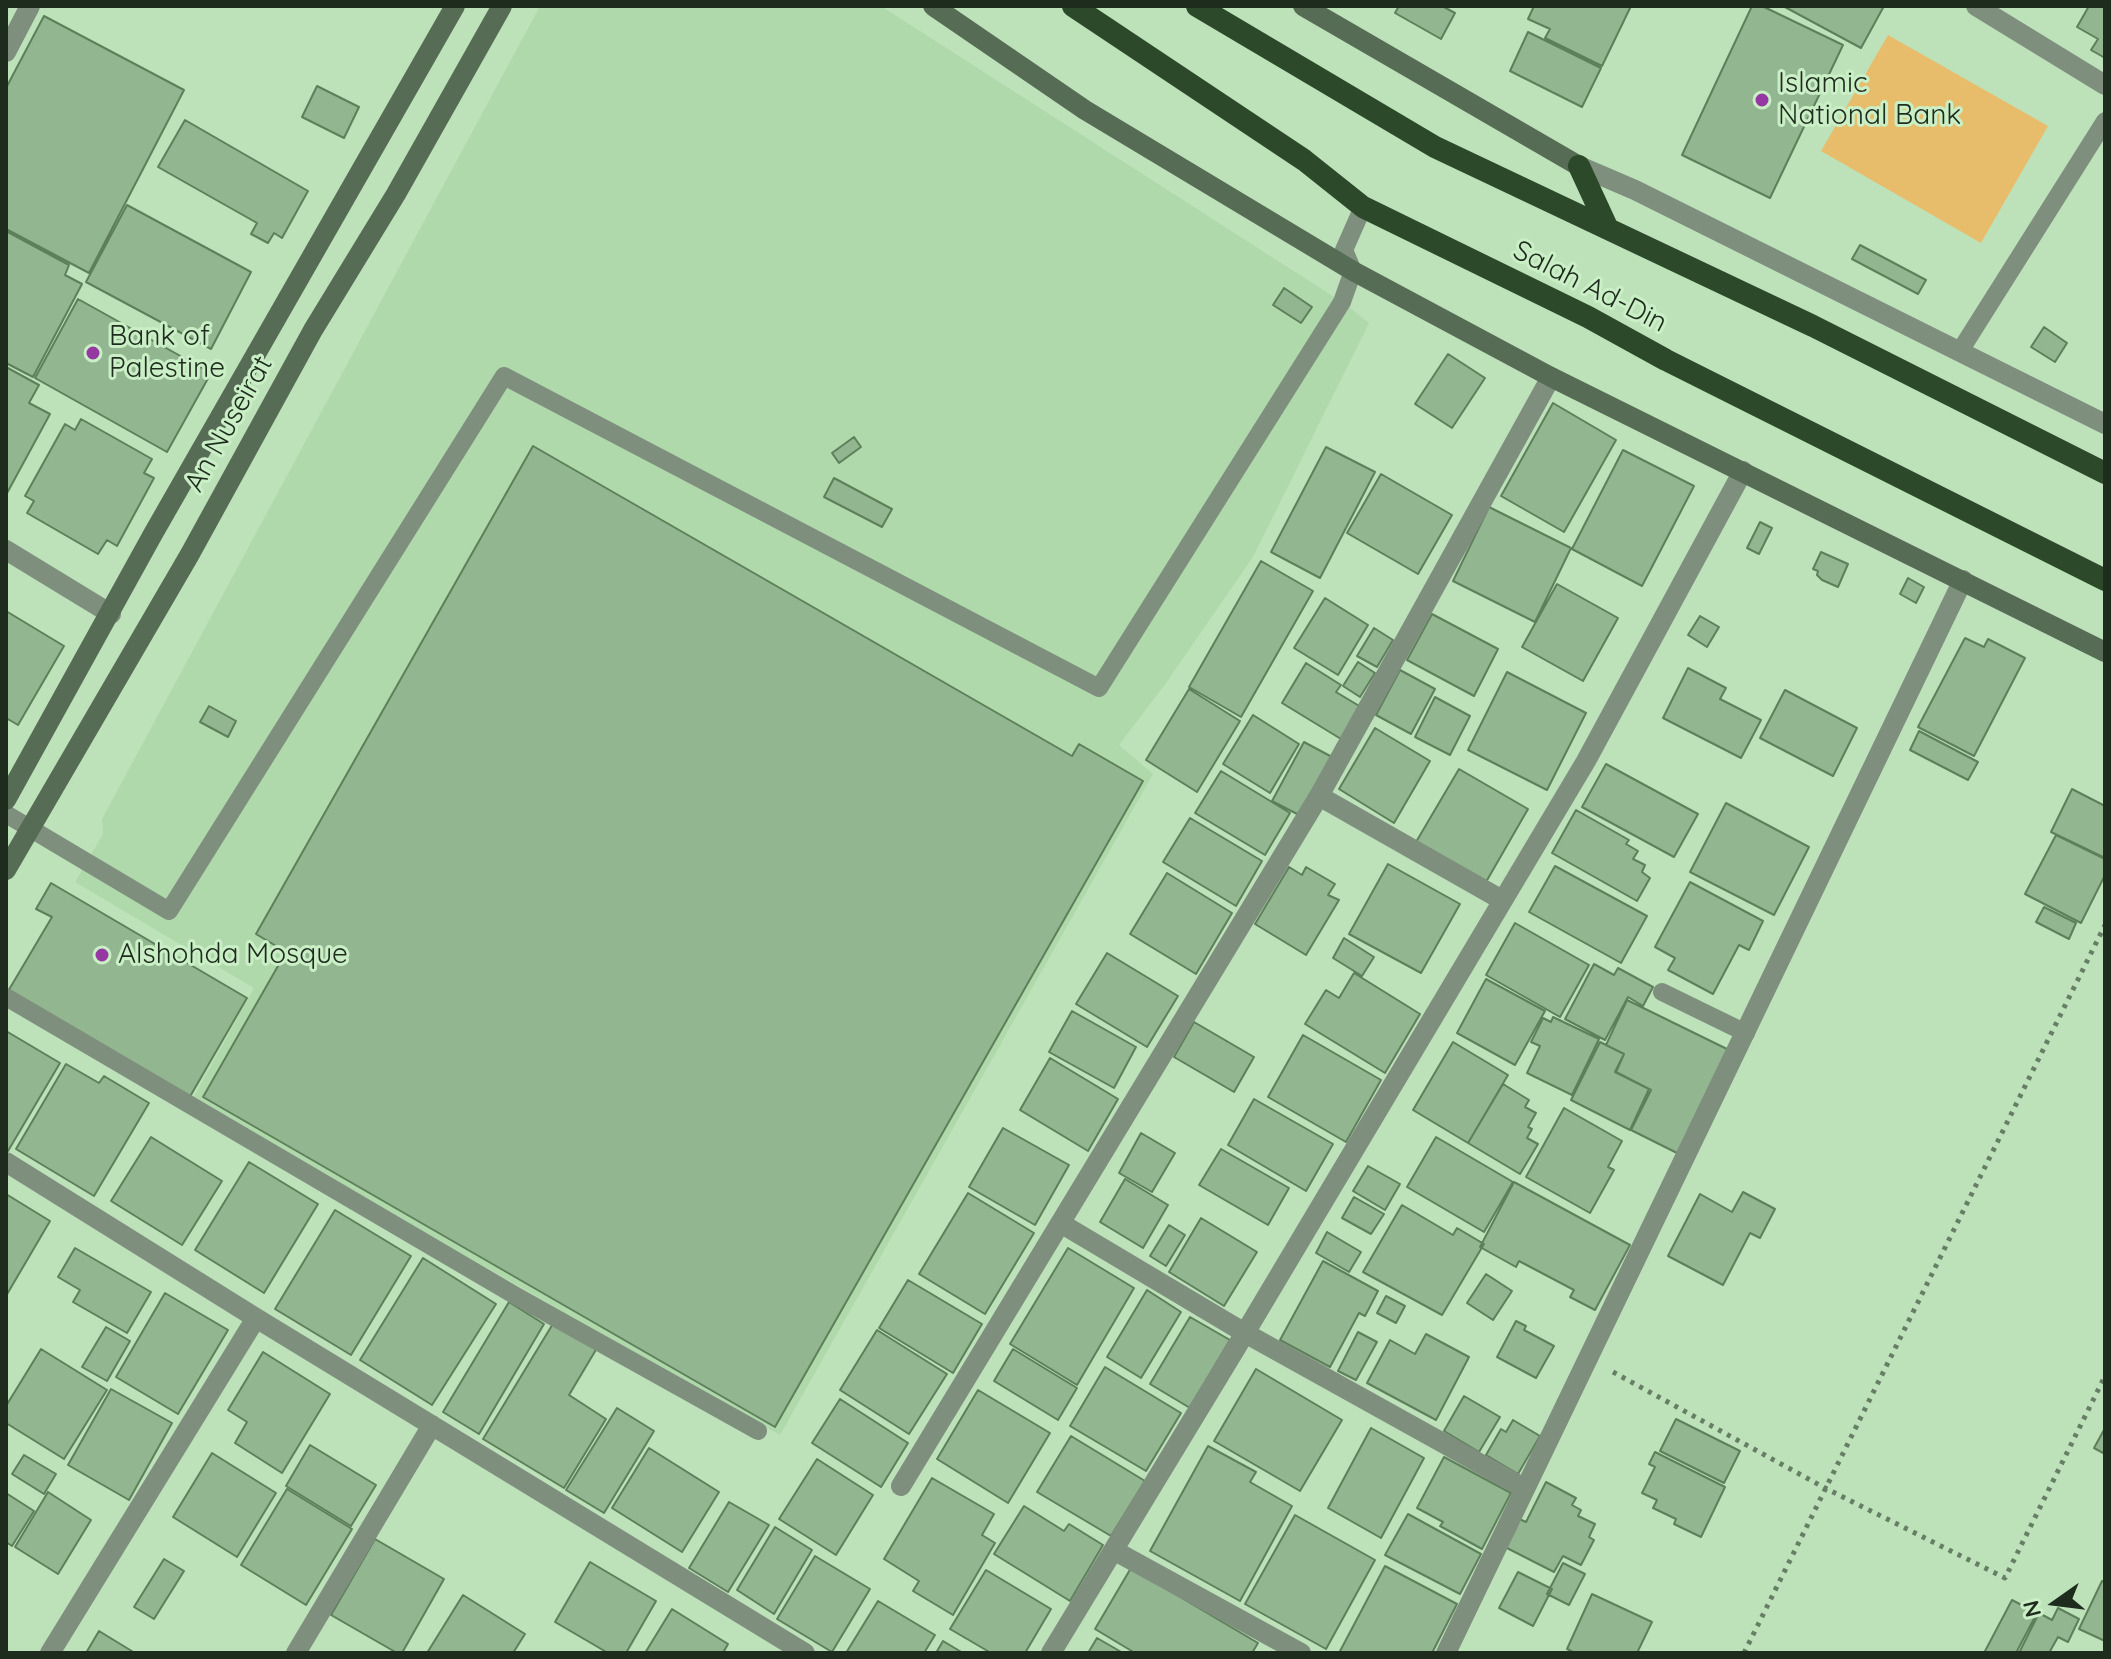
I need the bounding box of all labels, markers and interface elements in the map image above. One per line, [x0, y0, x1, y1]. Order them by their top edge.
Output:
place label: Islamic National Bank [1778, 67, 1961, 133]
marker: Islamic National Bank [1753, 91, 1771, 109]
street label: Salah Ad-Din [1508, 234, 1672, 340]
place label: Bank of Palestine [109, 320, 225, 386]
marker: Bank of Palestine [84, 344, 102, 362]
street label: An Nuseirat [178, 350, 280, 498]
place label: Alshohda Mosque [118, 938, 348, 972]
marker: Alshohda Mosque [93, 946, 111, 964]
north arrow [2015, 1563, 2095, 1643]
text: N [2016, 1598, 2047, 1620]

